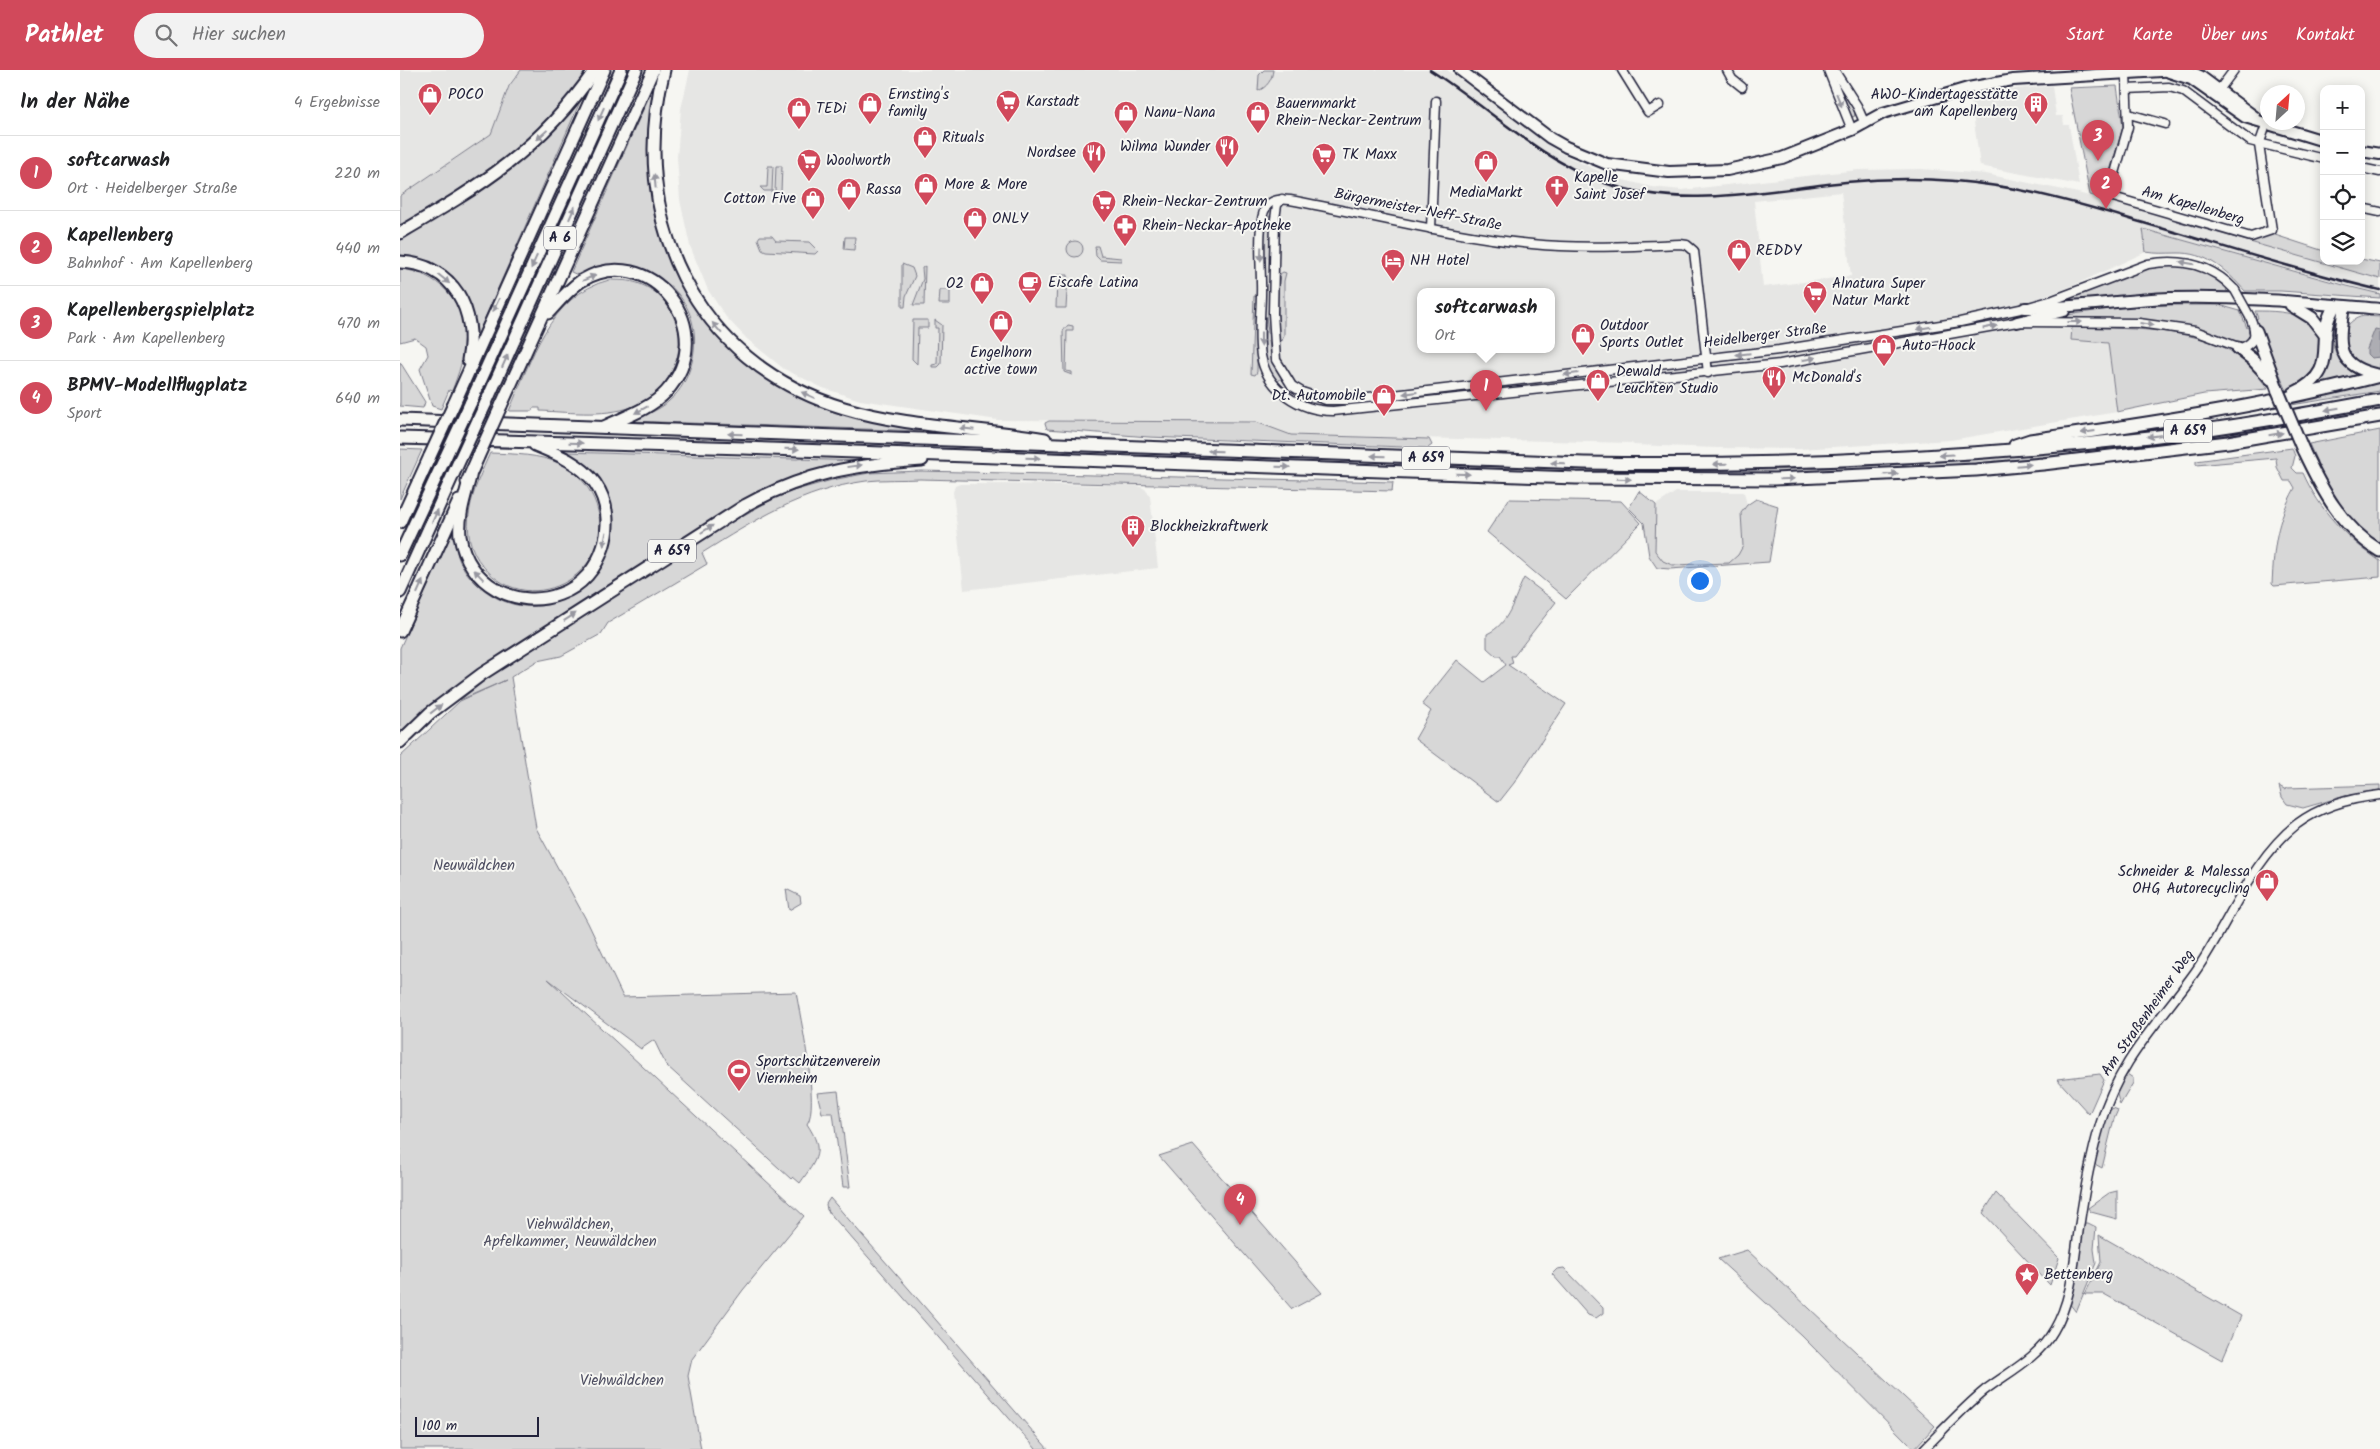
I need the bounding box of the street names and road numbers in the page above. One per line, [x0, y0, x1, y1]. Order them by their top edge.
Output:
street label: Am Kapellenberg [2139, 180, 2247, 232]
street label: Bürgermeister-Neff-Straße [1332, 182, 1504, 238]
road number: A 6 [544, 226, 576, 250]
street label: Heidelberger Straße [1702, 317, 1828, 355]
road number: A 659 [2164, 420, 2212, 442]
road number: A 659 [1402, 446, 1450, 469]
road number: A 659 [648, 540, 696, 562]
street label: Am Straßenheimer Weg [2095, 945, 2201, 1081]

